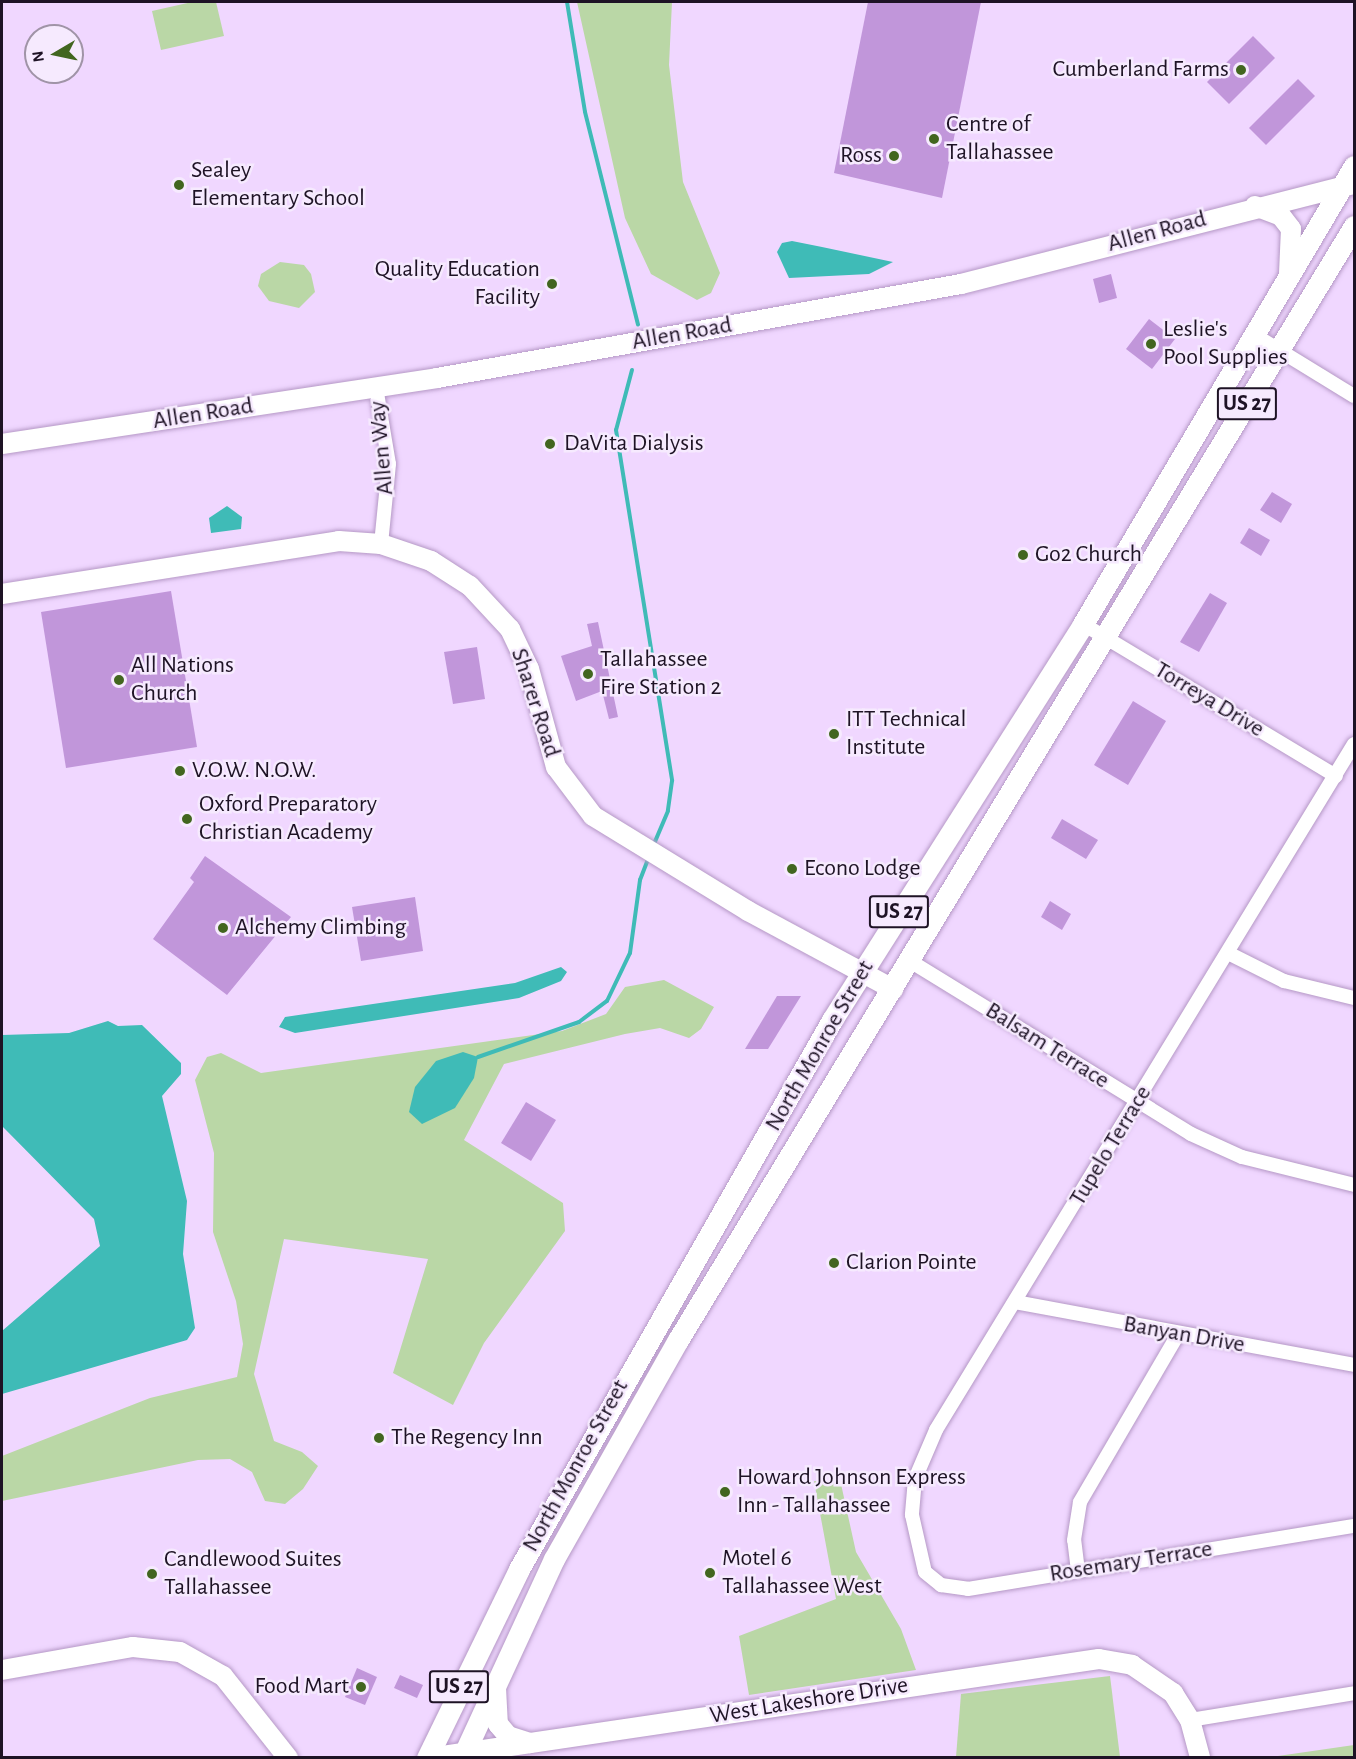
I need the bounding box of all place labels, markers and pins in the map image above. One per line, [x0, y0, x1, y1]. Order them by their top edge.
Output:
place label: Cumberland Farms [1053, 56, 1229, 84]
marker: Cumberland Farms [1234, 63, 1248, 77]
place label: Centre of Tallahassee [946, 111, 1054, 167]
marker: Centre of Tallahassee [927, 132, 941, 146]
place label: Ross [840, 142, 882, 170]
marker: Ross [887, 149, 901, 163]
place label: Sealey Elementary School [191, 157, 365, 213]
marker: Sealey Elementary School [172, 178, 186, 192]
place label: Quality Education Facility [375, 256, 540, 312]
marker: Quality Education Facility [545, 277, 559, 291]
place label: Leslie's Pool Supplies [1163, 316, 1288, 372]
marker: Leslie's Pool Supplies [1144, 337, 1158, 351]
place label: DaVita Dialysis [564, 430, 704, 458]
marker: DaVita Dialysis [541, 435, 559, 453]
place label: Go2 Church [1035, 541, 1142, 569]
marker: Go2 Church [1016, 548, 1030, 562]
place label: Tallahassee Fire Station 2 [600, 646, 721, 702]
place label: All Nations Church [131, 652, 234, 708]
marker: Tallahassee Fire Station 2 [581, 667, 595, 681]
marker: All Nations Church [112, 673, 126, 687]
place label: ITT Technical Institute [846, 706, 967, 762]
marker: ITT Technical Institute [827, 727, 841, 741]
place label: V.O.W. N.O.W. [192, 757, 316, 785]
marker: V.O.W. N.O.W. [173, 764, 187, 778]
place label: Oxford Preparatory Christian Academy [199, 791, 377, 847]
marker: Oxford Preparatory Christian Academy [180, 812, 194, 826]
place label: Econo Lodge [804, 855, 920, 883]
marker: Econo Lodge [785, 862, 799, 876]
place label: Alchemy Climbing [235, 914, 406, 942]
marker: Alchemy Climbing [216, 921, 230, 935]
place label: Clarion Pointe [846, 1249, 977, 1277]
marker: Clarion Pointe [827, 1256, 841, 1270]
place label: The Regency Inn [391, 1424, 543, 1452]
marker: The Regency Inn [372, 1431, 386, 1445]
place label: Howard Johnson Express Inn - Tallahassee [737, 1464, 966, 1520]
marker: Howard Johnson Express Inn - Tallahassee [718, 1485, 732, 1499]
place label: Motel 6 Tallahassee West [722, 1545, 882, 1601]
place label: Candlewood Suites Tallahassee [164, 1546, 342, 1602]
marker: Motel 6 Tallahassee West [703, 1566, 717, 1580]
marker: Candlewood Suites Tallahassee [145, 1567, 159, 1581]
place label: Food Mart [255, 1673, 349, 1701]
marker: Food Mart [354, 1680, 368, 1694]

